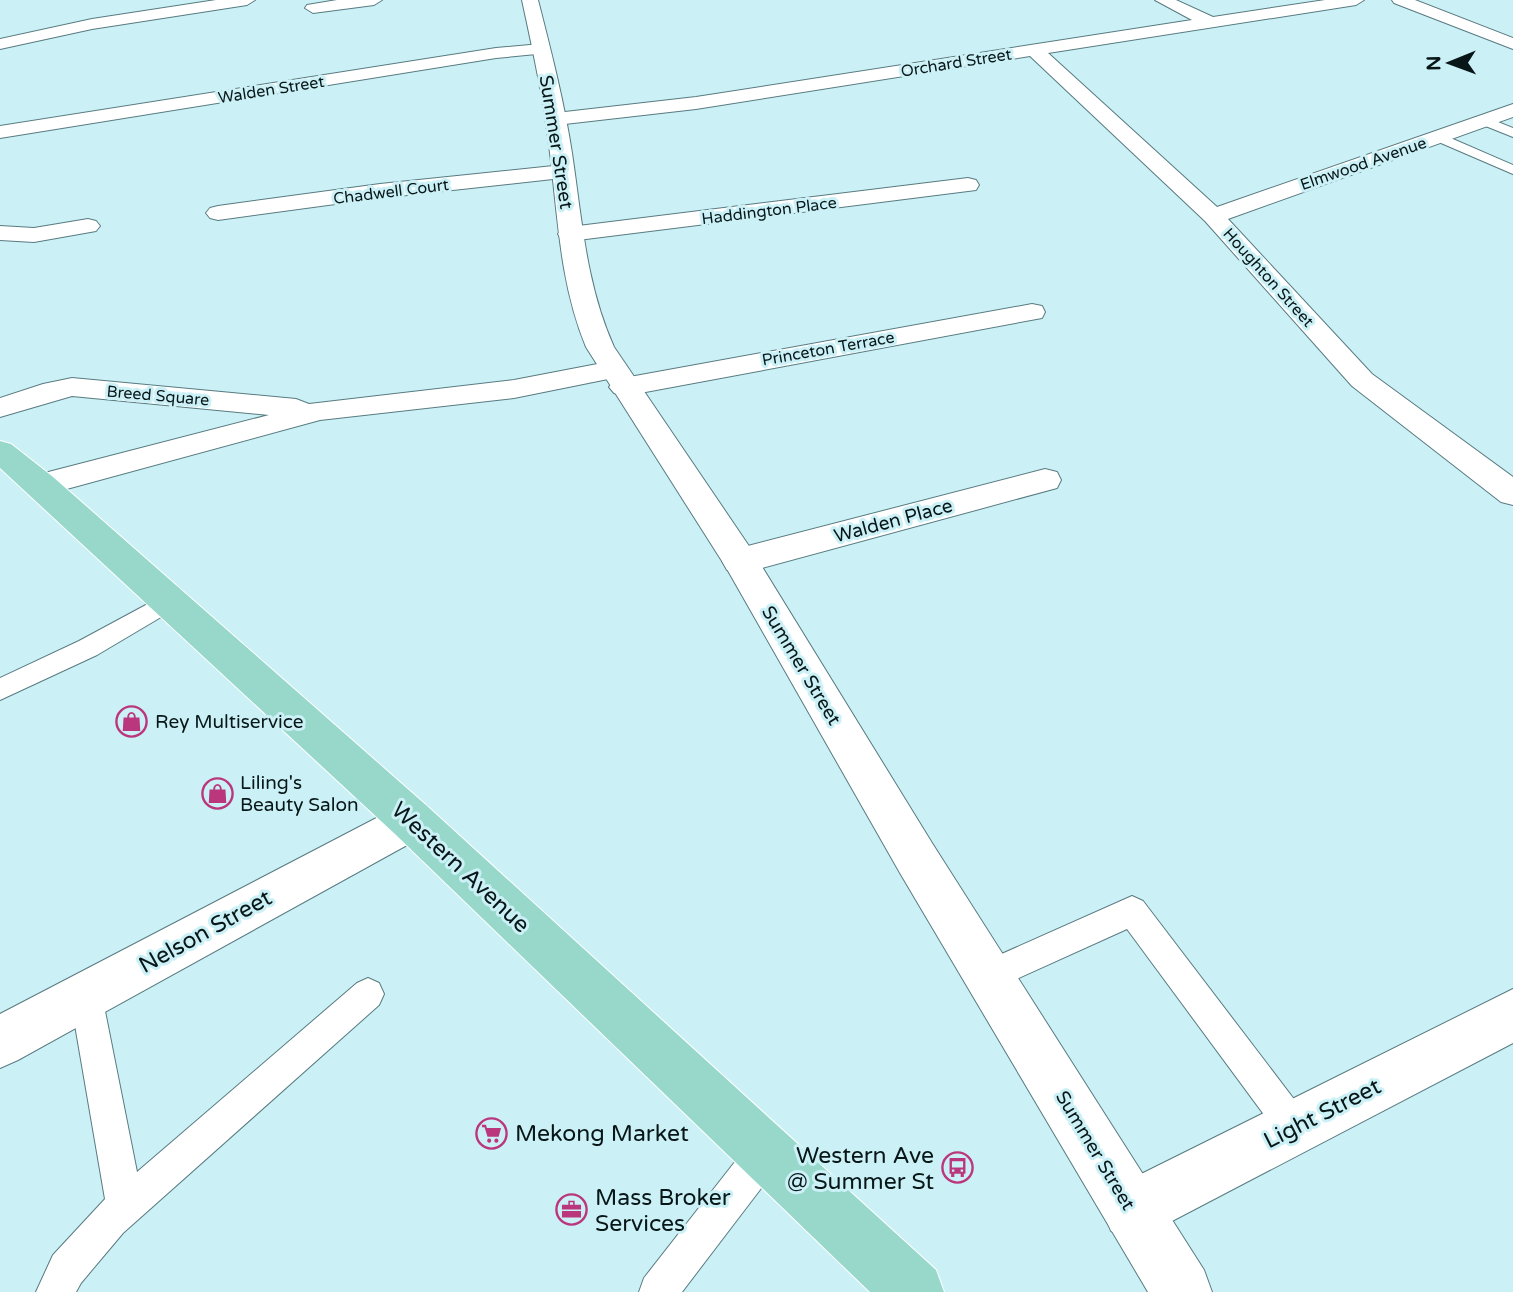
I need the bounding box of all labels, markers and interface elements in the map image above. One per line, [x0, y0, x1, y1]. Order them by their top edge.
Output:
north arrow [1415, 28, 1485, 98]
street label: Orchard Street [899, 44, 1013, 82]
text: N [1423, 55, 1445, 71]
street label: Walden Street [217, 72, 326, 108]
street label: Summer Street [535, 74, 577, 211]
street label: Elmwood Avenue [1298, 133, 1429, 195]
street label: Chadwell Court [332, 175, 450, 209]
street label: Haddington Place [700, 193, 838, 229]
street label: Houghton Street [1219, 224, 1318, 331]
street label: Princeton Terrace [760, 327, 896, 370]
street label: Breed Square [106, 382, 210, 410]
street label: Walden Place [831, 495, 955, 547]
street label: Summer Street [757, 602, 845, 729]
shop icon: Rey Multiservice [115, 704, 149, 738]
place label: Rey Multiservice [155, 711, 304, 733]
place label: Liling's Beauty Salon [240, 772, 359, 816]
shop icon: Liling's Beauty Salon [200, 776, 234, 810]
street label: Western Avenue [385, 796, 535, 939]
street label: Nelson Street [134, 884, 277, 980]
street label: Light Street [1259, 1072, 1386, 1155]
street label: Summer Street [1051, 1087, 1139, 1214]
supermarket icon: Mekong Market [475, 1116, 509, 1150]
place label: Mekong Market [515, 1120, 689, 1148]
place label: Western Ave @ Summer St [787, 1142, 934, 1196]
bus stop icon: Western Ave @ Summer St [940, 1151, 974, 1185]
place label: Mass Broker Services [595, 1184, 731, 1238]
office icon: Mass Broker Services [555, 1193, 589, 1227]

